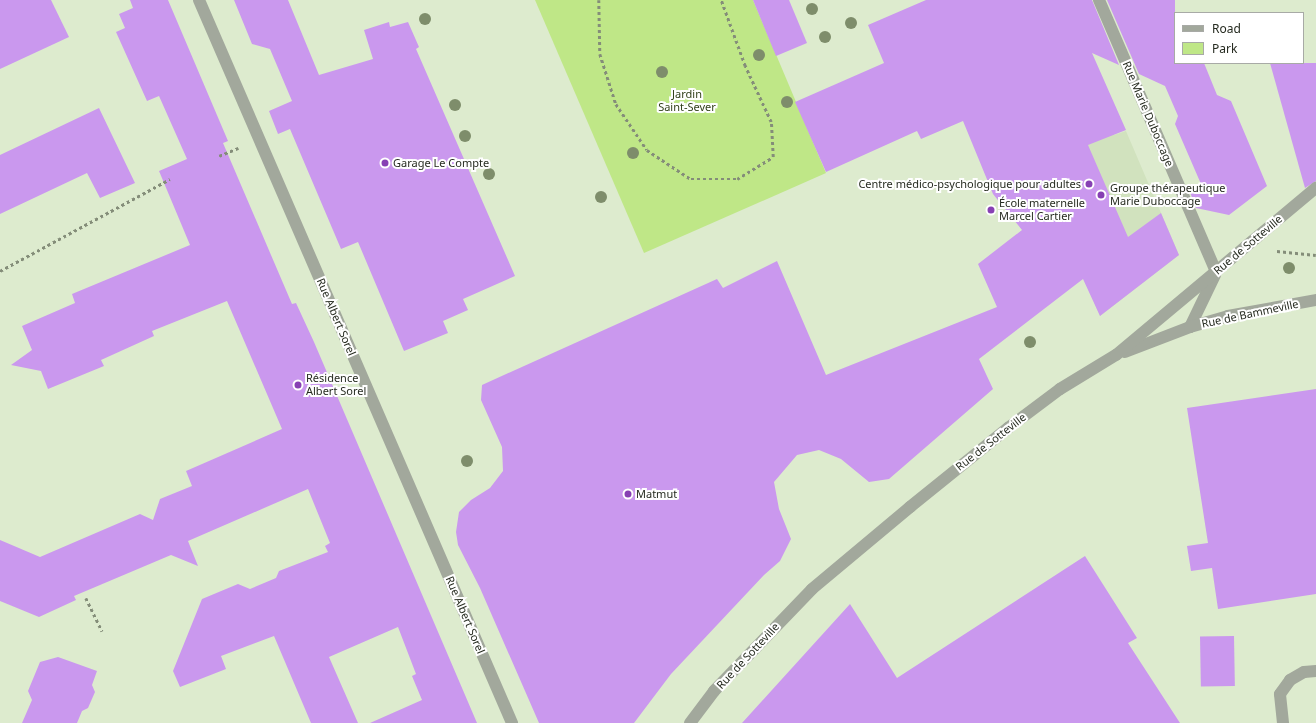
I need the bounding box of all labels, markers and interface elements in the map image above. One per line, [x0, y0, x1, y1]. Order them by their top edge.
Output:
legend [1174, 12, 1304, 64]
text: Road [1212, 20, 1241, 37]
text: Park [1212, 40, 1237, 57]
street label: Rue Marie Duboccage [1120, 59, 1176, 169]
park label: Jardin Saint-Sever [658, 88, 716, 114]
place label: Garage Le Compte [393, 156, 489, 170]
marker: Garage Le Compte [380, 158, 390, 168]
place label: Centre médico-psychologique pour adultes [858, 177, 1081, 191]
marker: Centre médico-psychologique pour adultes [1084, 179, 1094, 189]
place label: Groupe thérapeutique Marie Duboccage [1110, 182, 1225, 208]
marker: Groupe thérapeutique Marie Duboccage [1095, 189, 1107, 201]
place label: École maternelle Marcel Cartier [999, 197, 1085, 223]
marker: École maternelle Marcel Cartier [986, 205, 996, 215]
street label: Rue de Sotteville [1211, 212, 1285, 278]
street label: Rue Albert Sorel [314, 276, 358, 358]
street label: Rue de Bammeville [1200, 297, 1300, 331]
place label: Résidence Albert Sorel [306, 372, 366, 398]
marker: Résidence Albert Sorel [293, 380, 303, 390]
street label: Rue de Sotteville [953, 410, 1029, 474]
place label: Matmut [636, 487, 677, 501]
marker: Matmut [623, 489, 633, 499]
street label: Rue Albert Sorel [443, 574, 487, 656]
street label: Rue de Sotteville [714, 620, 782, 692]

